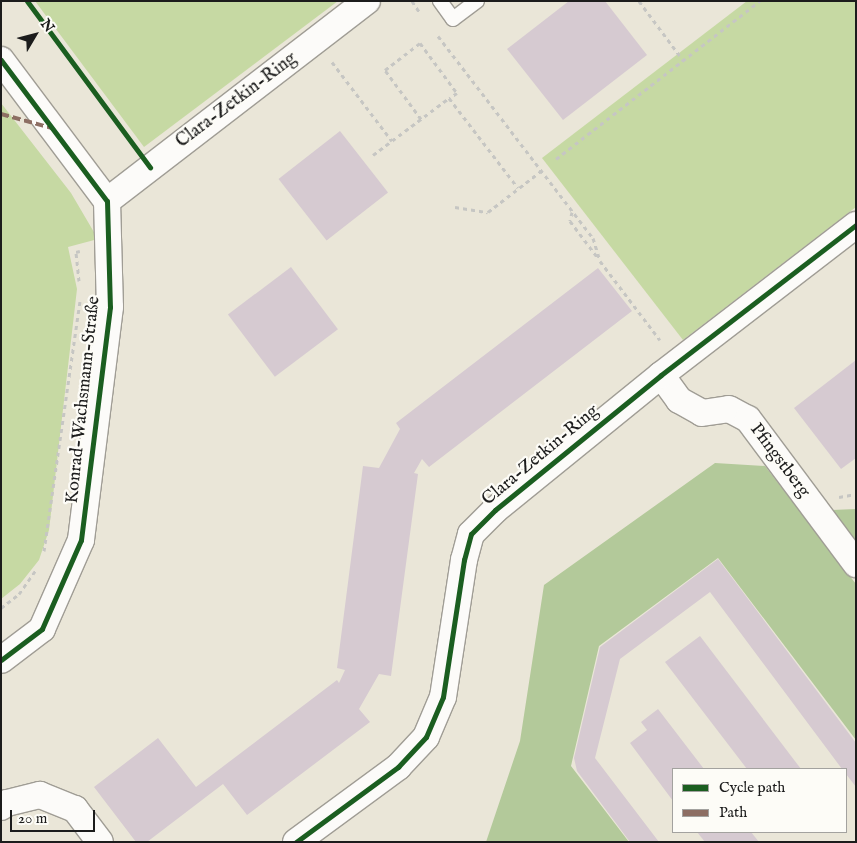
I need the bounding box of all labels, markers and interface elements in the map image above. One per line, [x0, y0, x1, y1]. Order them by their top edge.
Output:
north arrow [10, 10, 60, 60]
text: N [36, 16, 58, 36]
street label: Clara-Zetkin-Ring [172, 49, 302, 153]
street label: Konrad-Wachsmann-Straße [62, 295, 106, 505]
street label: Clara-Zetkin-Ring [478, 401, 604, 511]
street label: Pfingstberg [744, 420, 814, 502]
legend [672, 768, 847, 833]
text: Cycle path [719, 778, 785, 797]
scale bar [12, 800, 98, 832]
text: Path [719, 803, 747, 822]
text: 20 m [18, 809, 47, 828]

